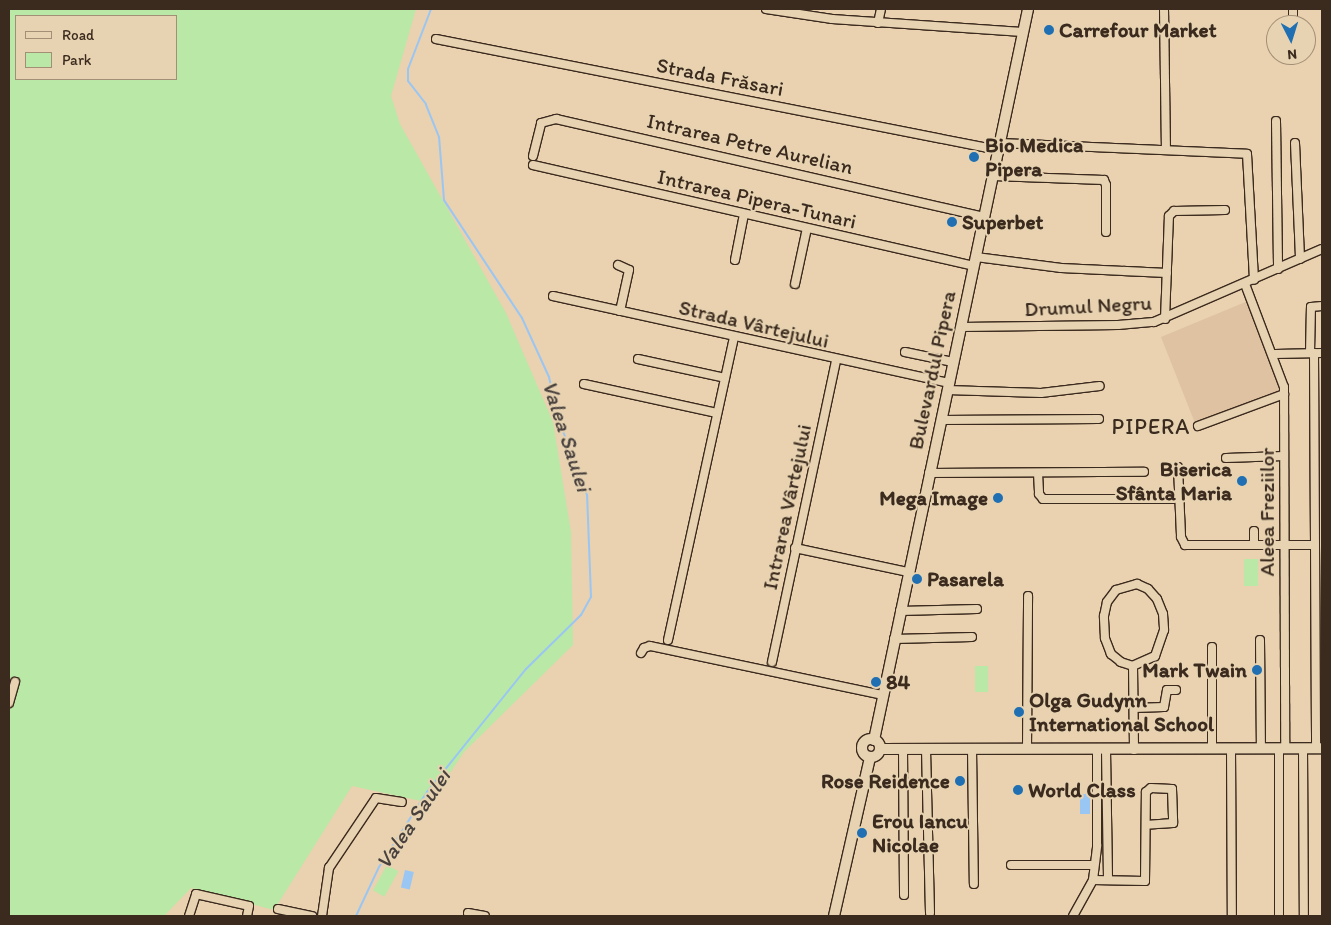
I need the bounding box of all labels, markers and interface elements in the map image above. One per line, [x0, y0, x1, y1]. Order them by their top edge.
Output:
legend [15, 15, 178, 80]
north arrow [1266, 15, 1316, 65]
place label: Carrefour Market [1059, 17, 1217, 43]
marker: Carrefour Market [1043, 24, 1055, 36]
text: Road [62, 26, 94, 44]
text: N [1287, 46, 1298, 63]
text: Park [62, 51, 92, 69]
street label: Strada Frăsari [654, 52, 786, 102]
street label: Intrarea Petre Aurelian [645, 108, 855, 180]
place label: Bio Medica Pipera [985, 132, 1083, 182]
marker: Bio Medica Pipera [967, 150, 981, 164]
street label: Intrarea Pipera-Tunari [655, 164, 859, 234]
place label: Superbet [962, 209, 1043, 235]
marker: Superbet [946, 216, 958, 228]
street label: Bulevardul Pipera [903, 289, 961, 451]
street label: Drumul Negru [1024, 290, 1152, 322]
street label: Strada Vârtejului [676, 294, 832, 354]
water label: Valea Saulei [537, 377, 597, 495]
district label: PIPERA [1111, 414, 1191, 440]
street label: Intrarea Vârtejului [757, 422, 817, 592]
street label: Aleea Freziilor [1254, 447, 1280, 577]
place label: Biserica Sfânta Maria [1115, 456, 1232, 506]
marker: Biserica Sfânta Maria [1236, 475, 1248, 487]
place label: Mega Image [879, 485, 988, 511]
marker: Mega Image [992, 492, 1004, 504]
place label: Pasarela [927, 566, 1004, 592]
marker: Pasarela [911, 573, 923, 585]
place label: Mark Twain [1144, 657, 1247, 683]
marker: Mark Twain [1251, 664, 1263, 676]
place label: 84 [886, 669, 910, 695]
marker: 84 [870, 676, 882, 688]
place label: Olga Gudynn International School [1029, 687, 1214, 737]
marker: Olga Gudynn International School [1013, 706, 1025, 718]
water label: Valea Saulei [370, 764, 456, 874]
place label: Rose Reidence [822, 768, 950, 794]
marker: Rose Reidence [954, 775, 966, 787]
place label: World Class [1028, 777, 1136, 803]
marker: World Class [1012, 784, 1024, 796]
place label: Erou Iancu Nicolae [872, 808, 970, 858]
marker: Erou Iancu Nicolae [856, 827, 868, 839]

